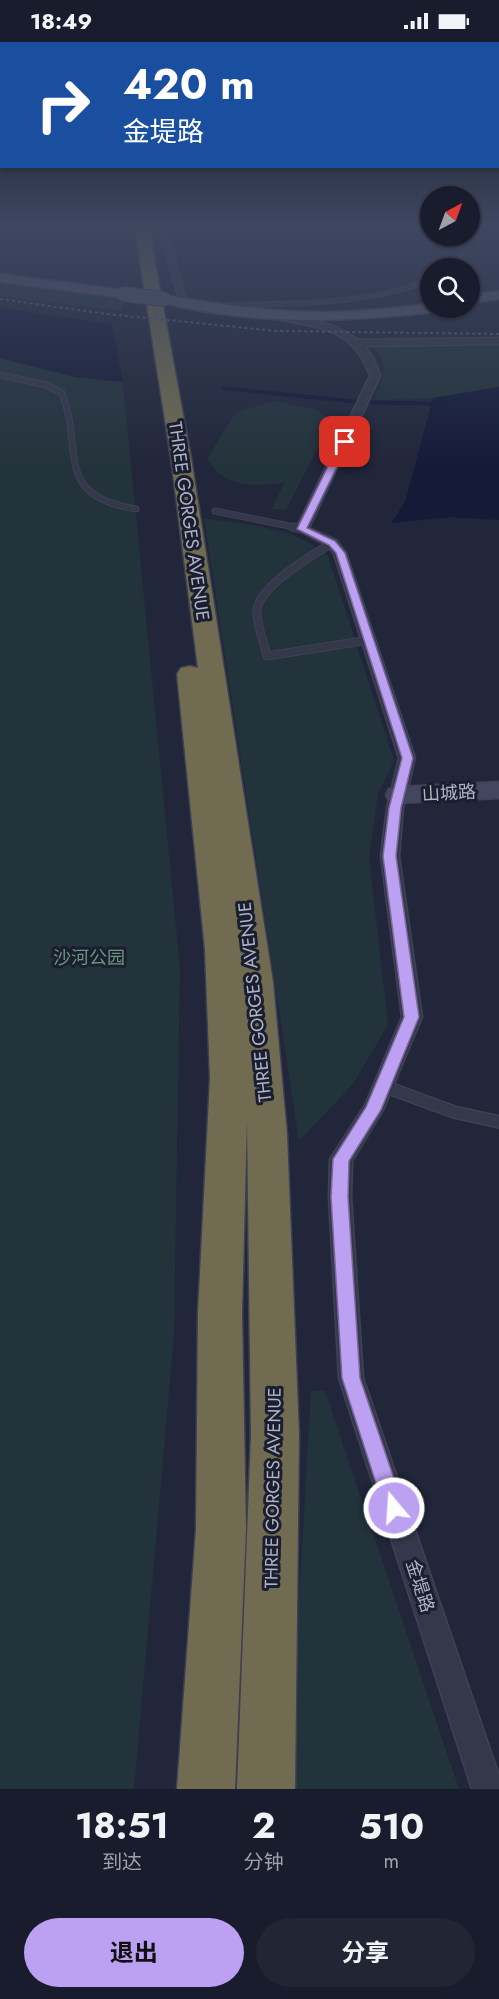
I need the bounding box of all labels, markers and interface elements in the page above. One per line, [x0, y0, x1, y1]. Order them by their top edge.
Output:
text: 18:49 [30, 5, 92, 37]
text: 420 m [123, 54, 255, 115]
icon: right [24, 66, 102, 144]
text: 金堤路 [123, 112, 204, 151]
north arrow [420, 186, 480, 246]
map controls [420, 186, 480, 318]
button: search [420, 258, 480, 318]
pin [319, 416, 370, 467]
street label: THREE GORGES AVENUE [162, 420, 216, 622]
icon: arrive [328, 425, 361, 458]
street label: 山城路 [421, 779, 477, 807]
street label: THREE GORGES AVENUE [232, 901, 278, 1103]
park label: 沙河公园 [53, 945, 125, 971]
street label: THREE GORGES AVENUE [258, 1387, 288, 1589]
position arrow [362, 1476, 426, 1540]
street label: 金堤路 [399, 1556, 441, 1616]
text: 18:51 [75, 1799, 169, 1851]
text: 2 [252, 1799, 276, 1851]
text: 510 [359, 1800, 424, 1852]
text: m [384, 1847, 399, 1876]
text: 到达 [102, 1848, 142, 1877]
text: 分钟 [244, 1848, 284, 1877]
button: 退出 [24, 1918, 244, 1987]
button: 分享 [256, 1918, 475, 1987]

